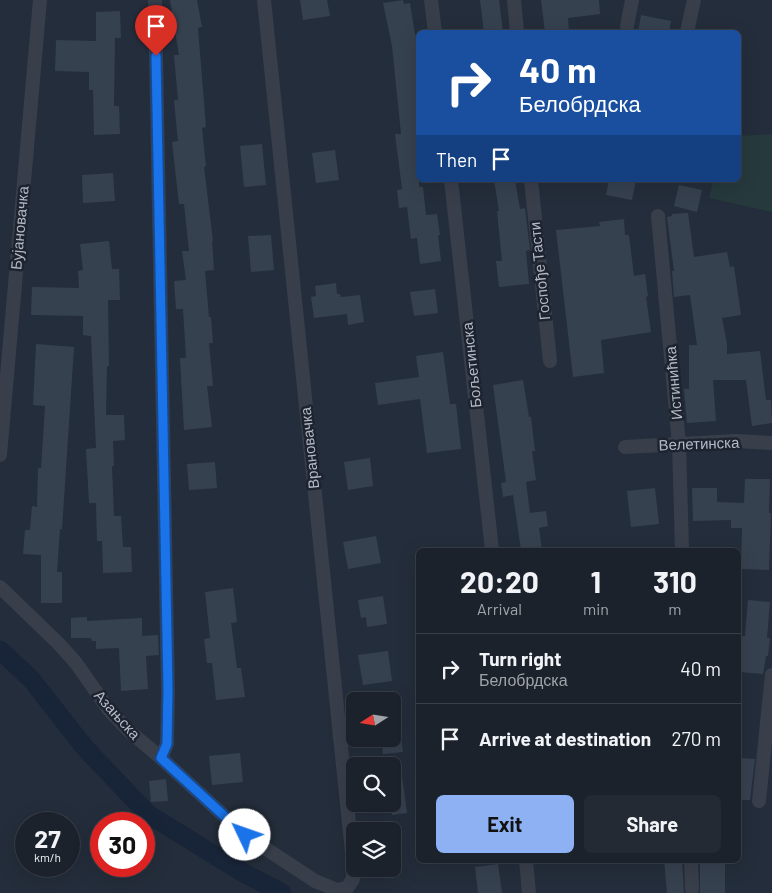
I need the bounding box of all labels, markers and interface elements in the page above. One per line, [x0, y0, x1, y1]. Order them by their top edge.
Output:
pin [135, 5, 177, 56]
icon: arrive [142, 12, 170, 40]
text: 40 m [519, 48, 596, 90]
icon: right [436, 50, 501, 115]
text: Белобрдска [519, 90, 641, 116]
icon: arrive [487, 145, 515, 173]
text: Then [436, 148, 477, 171]
street label: Бујановачка [6, 185, 32, 271]
street label: Госпође Тасти [525, 221, 553, 321]
street label: Бољетинска [457, 321, 484, 409]
street label: Истинићка [661, 345, 685, 421]
street label: Врановачка [296, 406, 322, 490]
street label: Велетинска [658, 433, 740, 453]
text: 20:20 [460, 563, 539, 599]
text: 1 [591, 563, 601, 599]
text: 310 [653, 563, 697, 599]
text: Arrival [477, 599, 522, 618]
text: min [583, 599, 609, 618]
text: m [668, 599, 682, 618]
text: Turn right [479, 647, 561, 670]
icon: right [436, 655, 464, 683]
text: 40 m [680, 657, 721, 680]
text: Белобрдска [479, 670, 568, 689]
street label: Азањска [91, 686, 145, 743]
north arrow [346, 692, 401, 748]
map controls [346, 692, 401, 877]
icon: arrive [436, 725, 464, 753]
text: Arrive at destination [479, 727, 651, 750]
text: 270 m [672, 727, 721, 750]
button: search [346, 757, 401, 812]
button: Exit [436, 795, 574, 853]
button: Share [584, 795, 721, 853]
position arrow [218, 808, 270, 860]
speed limit sign: 30 [90, 812, 155, 877]
button: layers [346, 822, 401, 877]
text: 27 [34, 823, 61, 853]
text: km/h [34, 850, 61, 864]

